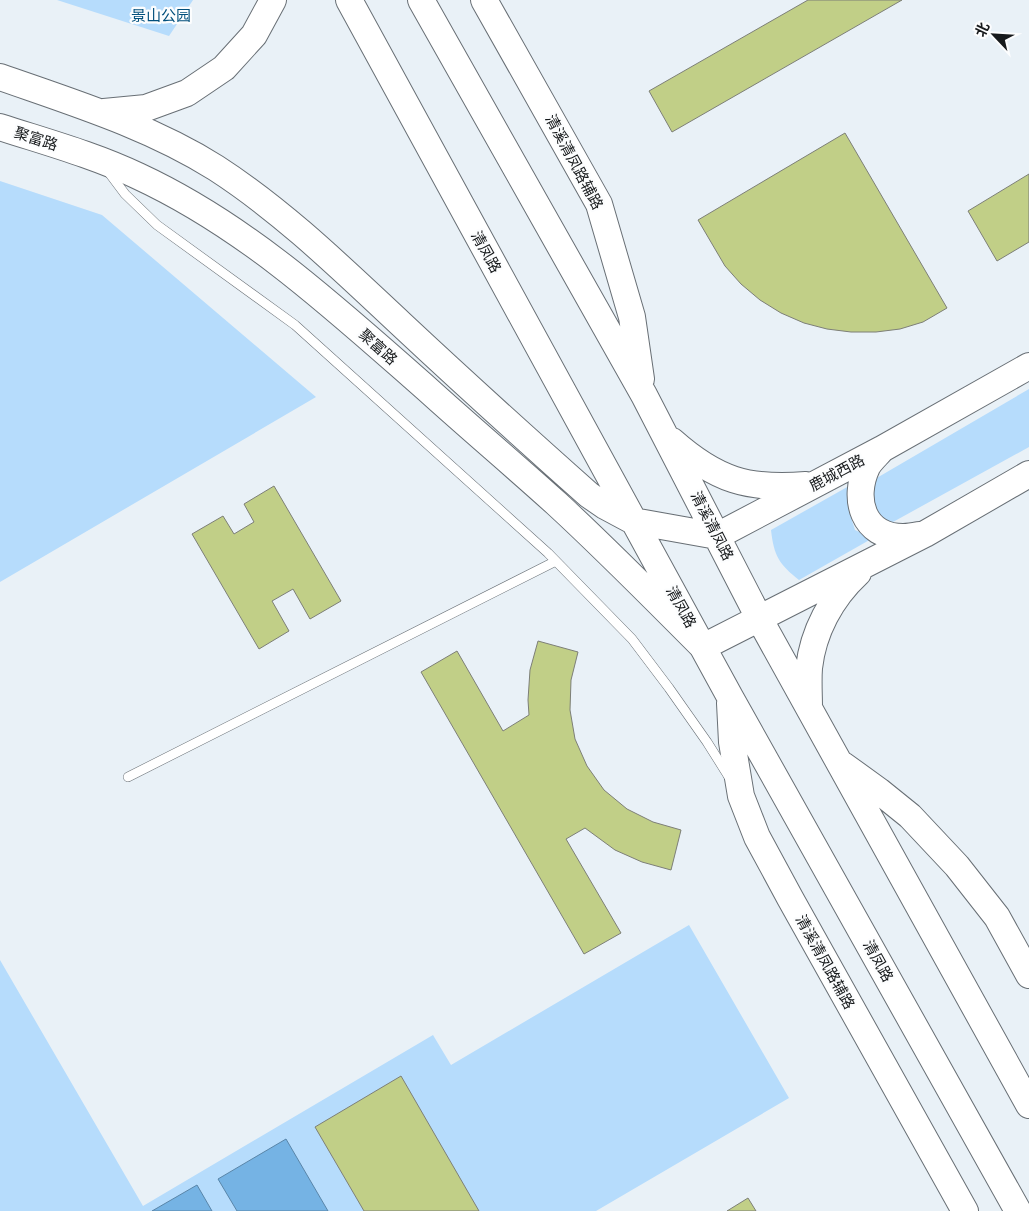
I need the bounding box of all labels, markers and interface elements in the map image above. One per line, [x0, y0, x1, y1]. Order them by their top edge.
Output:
park label: 景山公园 [131, 7, 191, 26]
north arrow [969, 10, 1019, 60]
text: 北 [972, 20, 993, 40]
street label: 清溪清凤路辅路 [541, 111, 607, 213]
street label: 聚富路 [12, 123, 60, 155]
street label: 清凤路 [466, 228, 505, 277]
street label: 聚富路 [355, 325, 401, 369]
street label: 鹿城西路 [806, 451, 868, 496]
street label: 清溪清凤路 [686, 488, 737, 564]
street label: 清凤路 [661, 583, 700, 632]
street label: 清溪清凤路辅路 [791, 912, 858, 1013]
street label: 清凤路 [858, 937, 897, 986]

